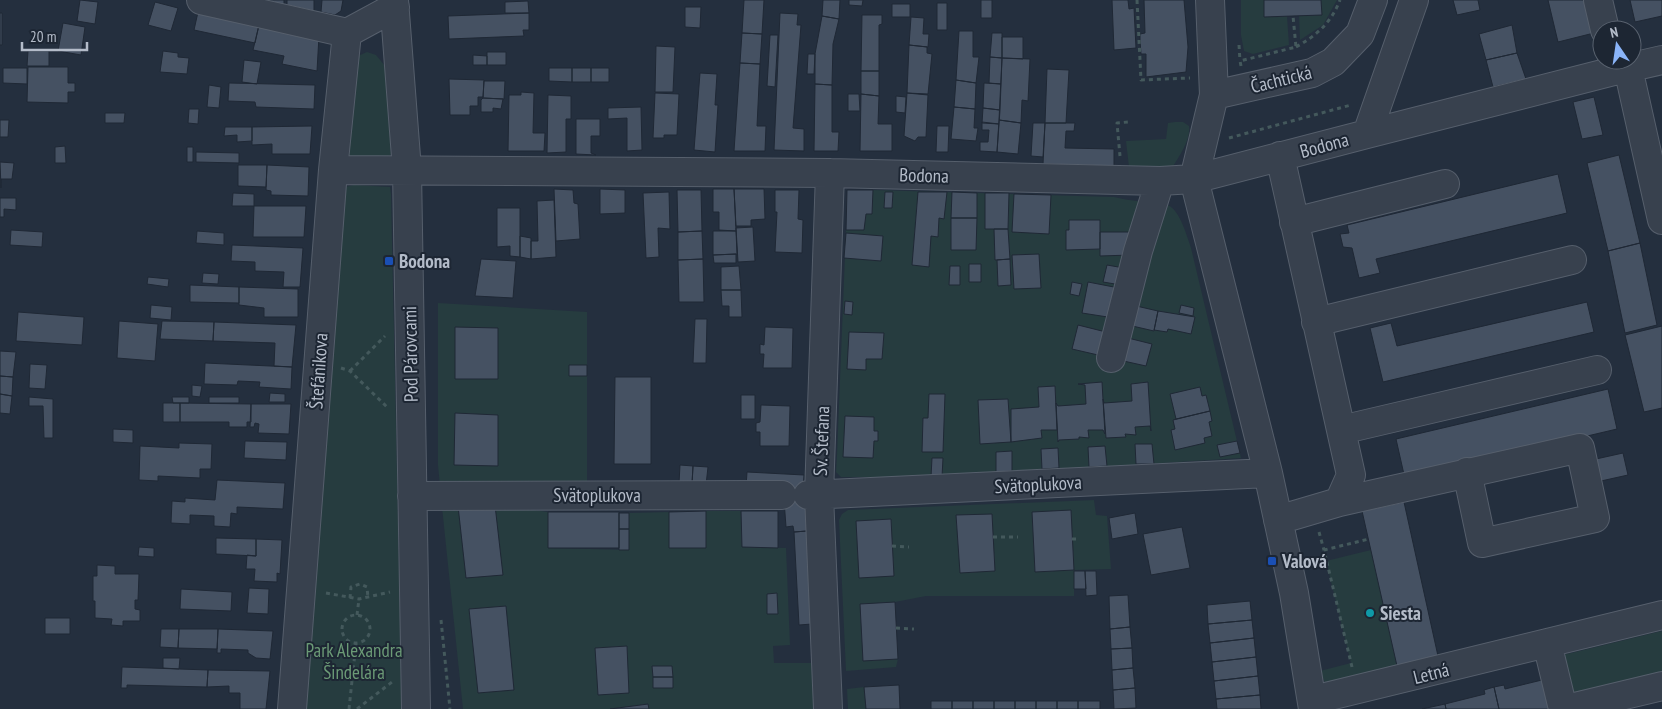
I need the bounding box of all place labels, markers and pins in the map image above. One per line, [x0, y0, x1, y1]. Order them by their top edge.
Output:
place label: Bodona [399, 249, 450, 273]
marker: Bodona [383, 255, 395, 267]
place label: Valová [1281, 549, 1327, 573]
marker: Valová [1266, 555, 1278, 567]
place label: Siesta [1380, 601, 1421, 625]
marker: Siesta [1364, 607, 1376, 619]

